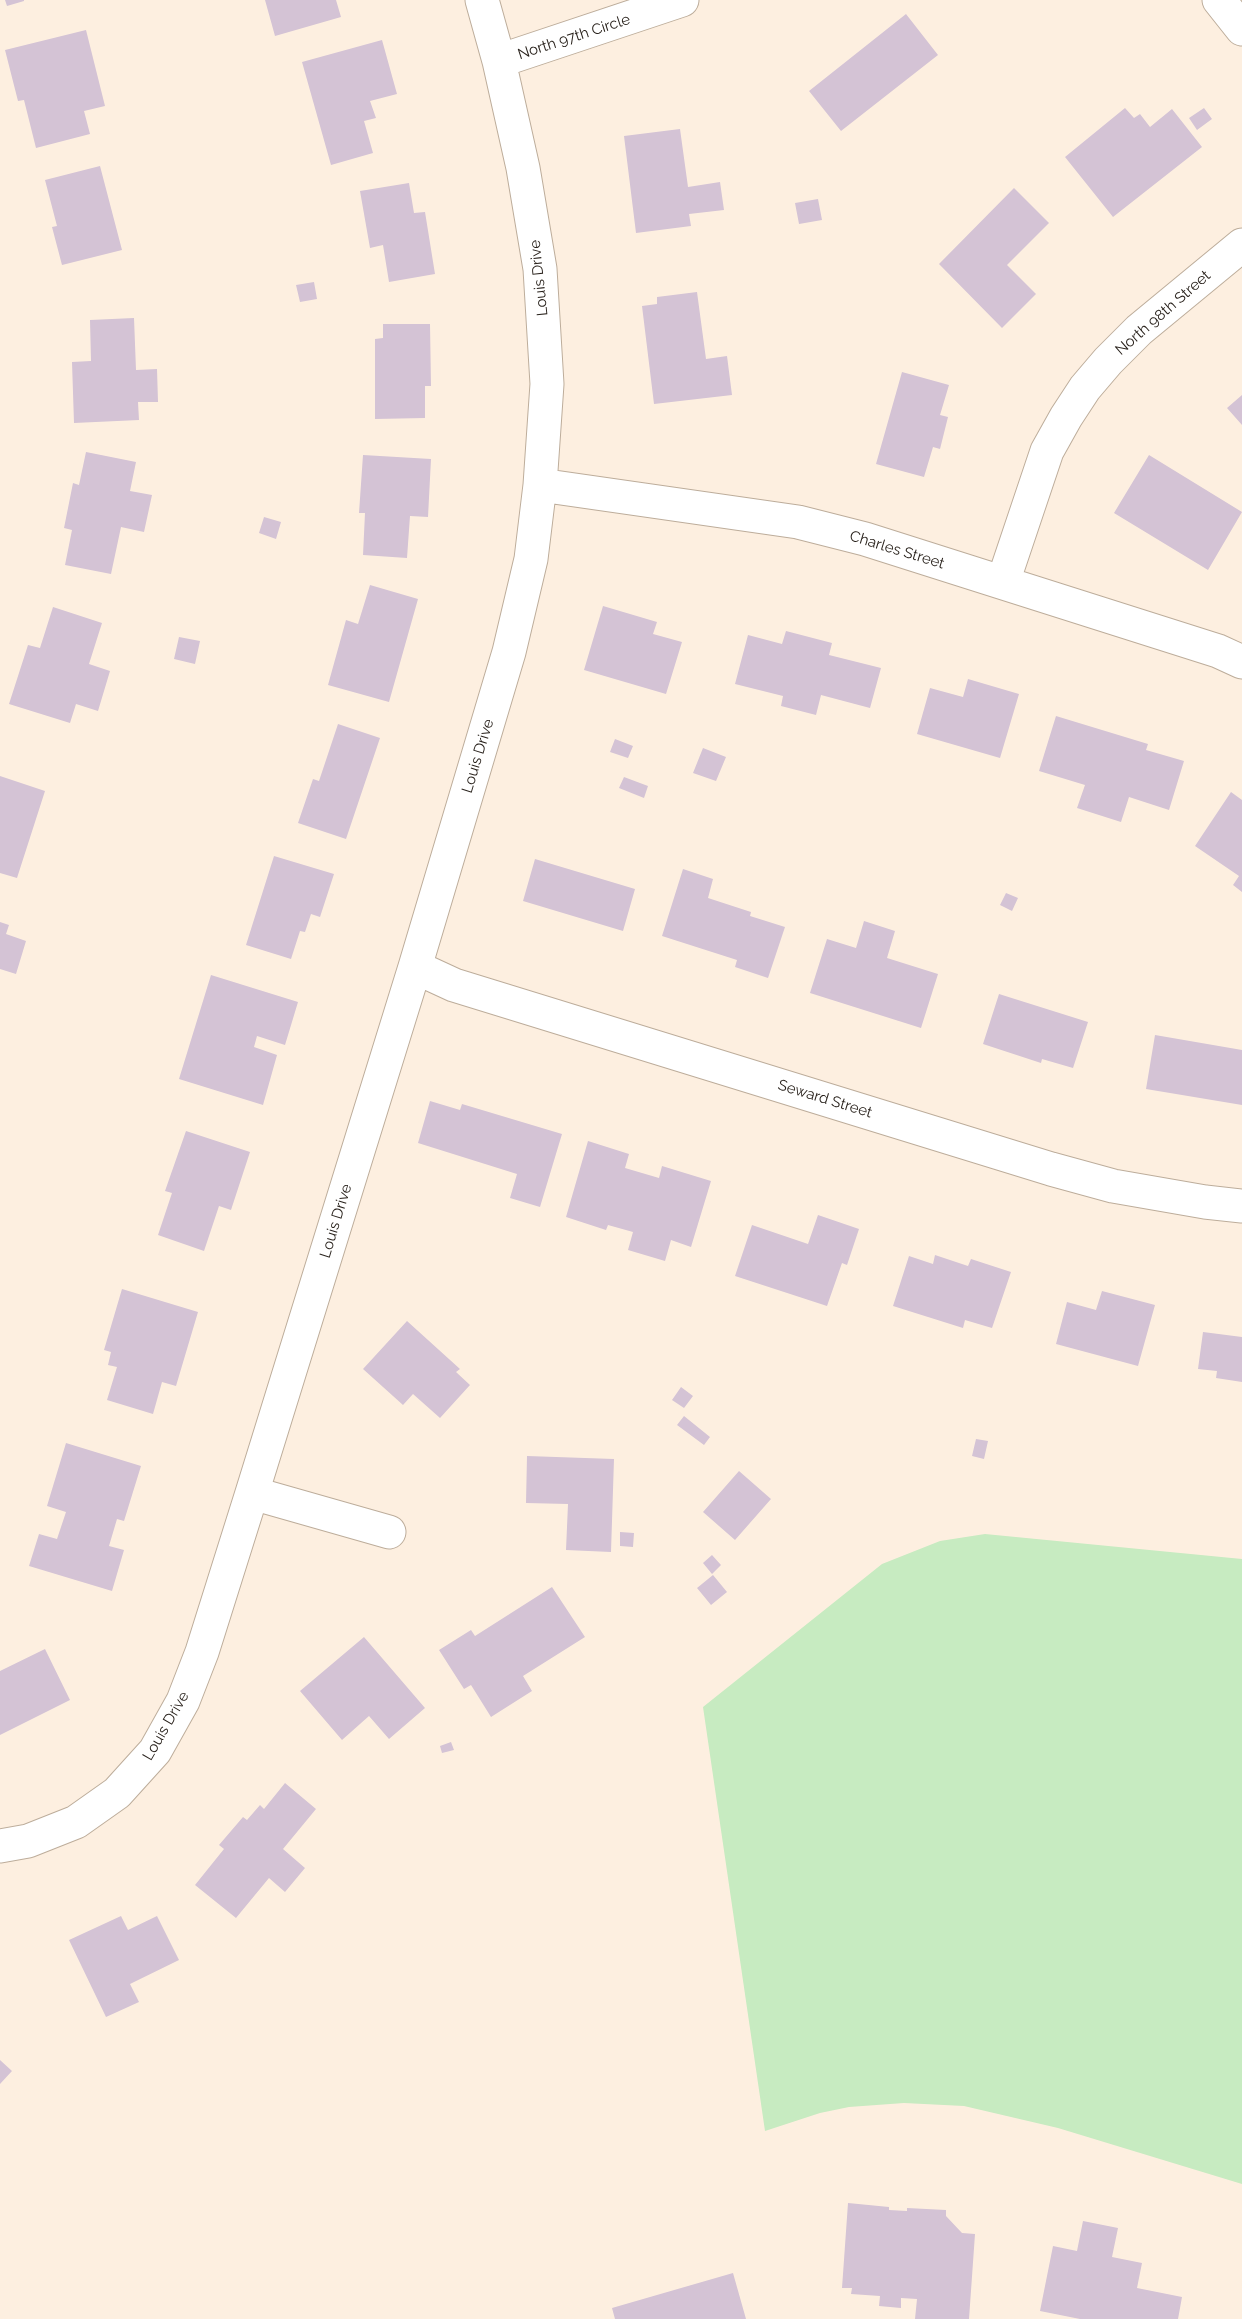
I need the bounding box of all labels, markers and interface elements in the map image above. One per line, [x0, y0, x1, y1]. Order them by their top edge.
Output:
street label: North 97th Circle [515, 10, 633, 64]
street label: Louis Drive [526, 239, 552, 317]
street label: North 98th Street [1112, 267, 1214, 359]
street label: Charles Street [848, 527, 946, 573]
street label: Louis Drive [458, 717, 498, 795]
street label: Seward Street [776, 1076, 874, 1122]
street label: Louis Drive [316, 1182, 356, 1260]
street label: Louis Drive [139, 1688, 193, 1764]

